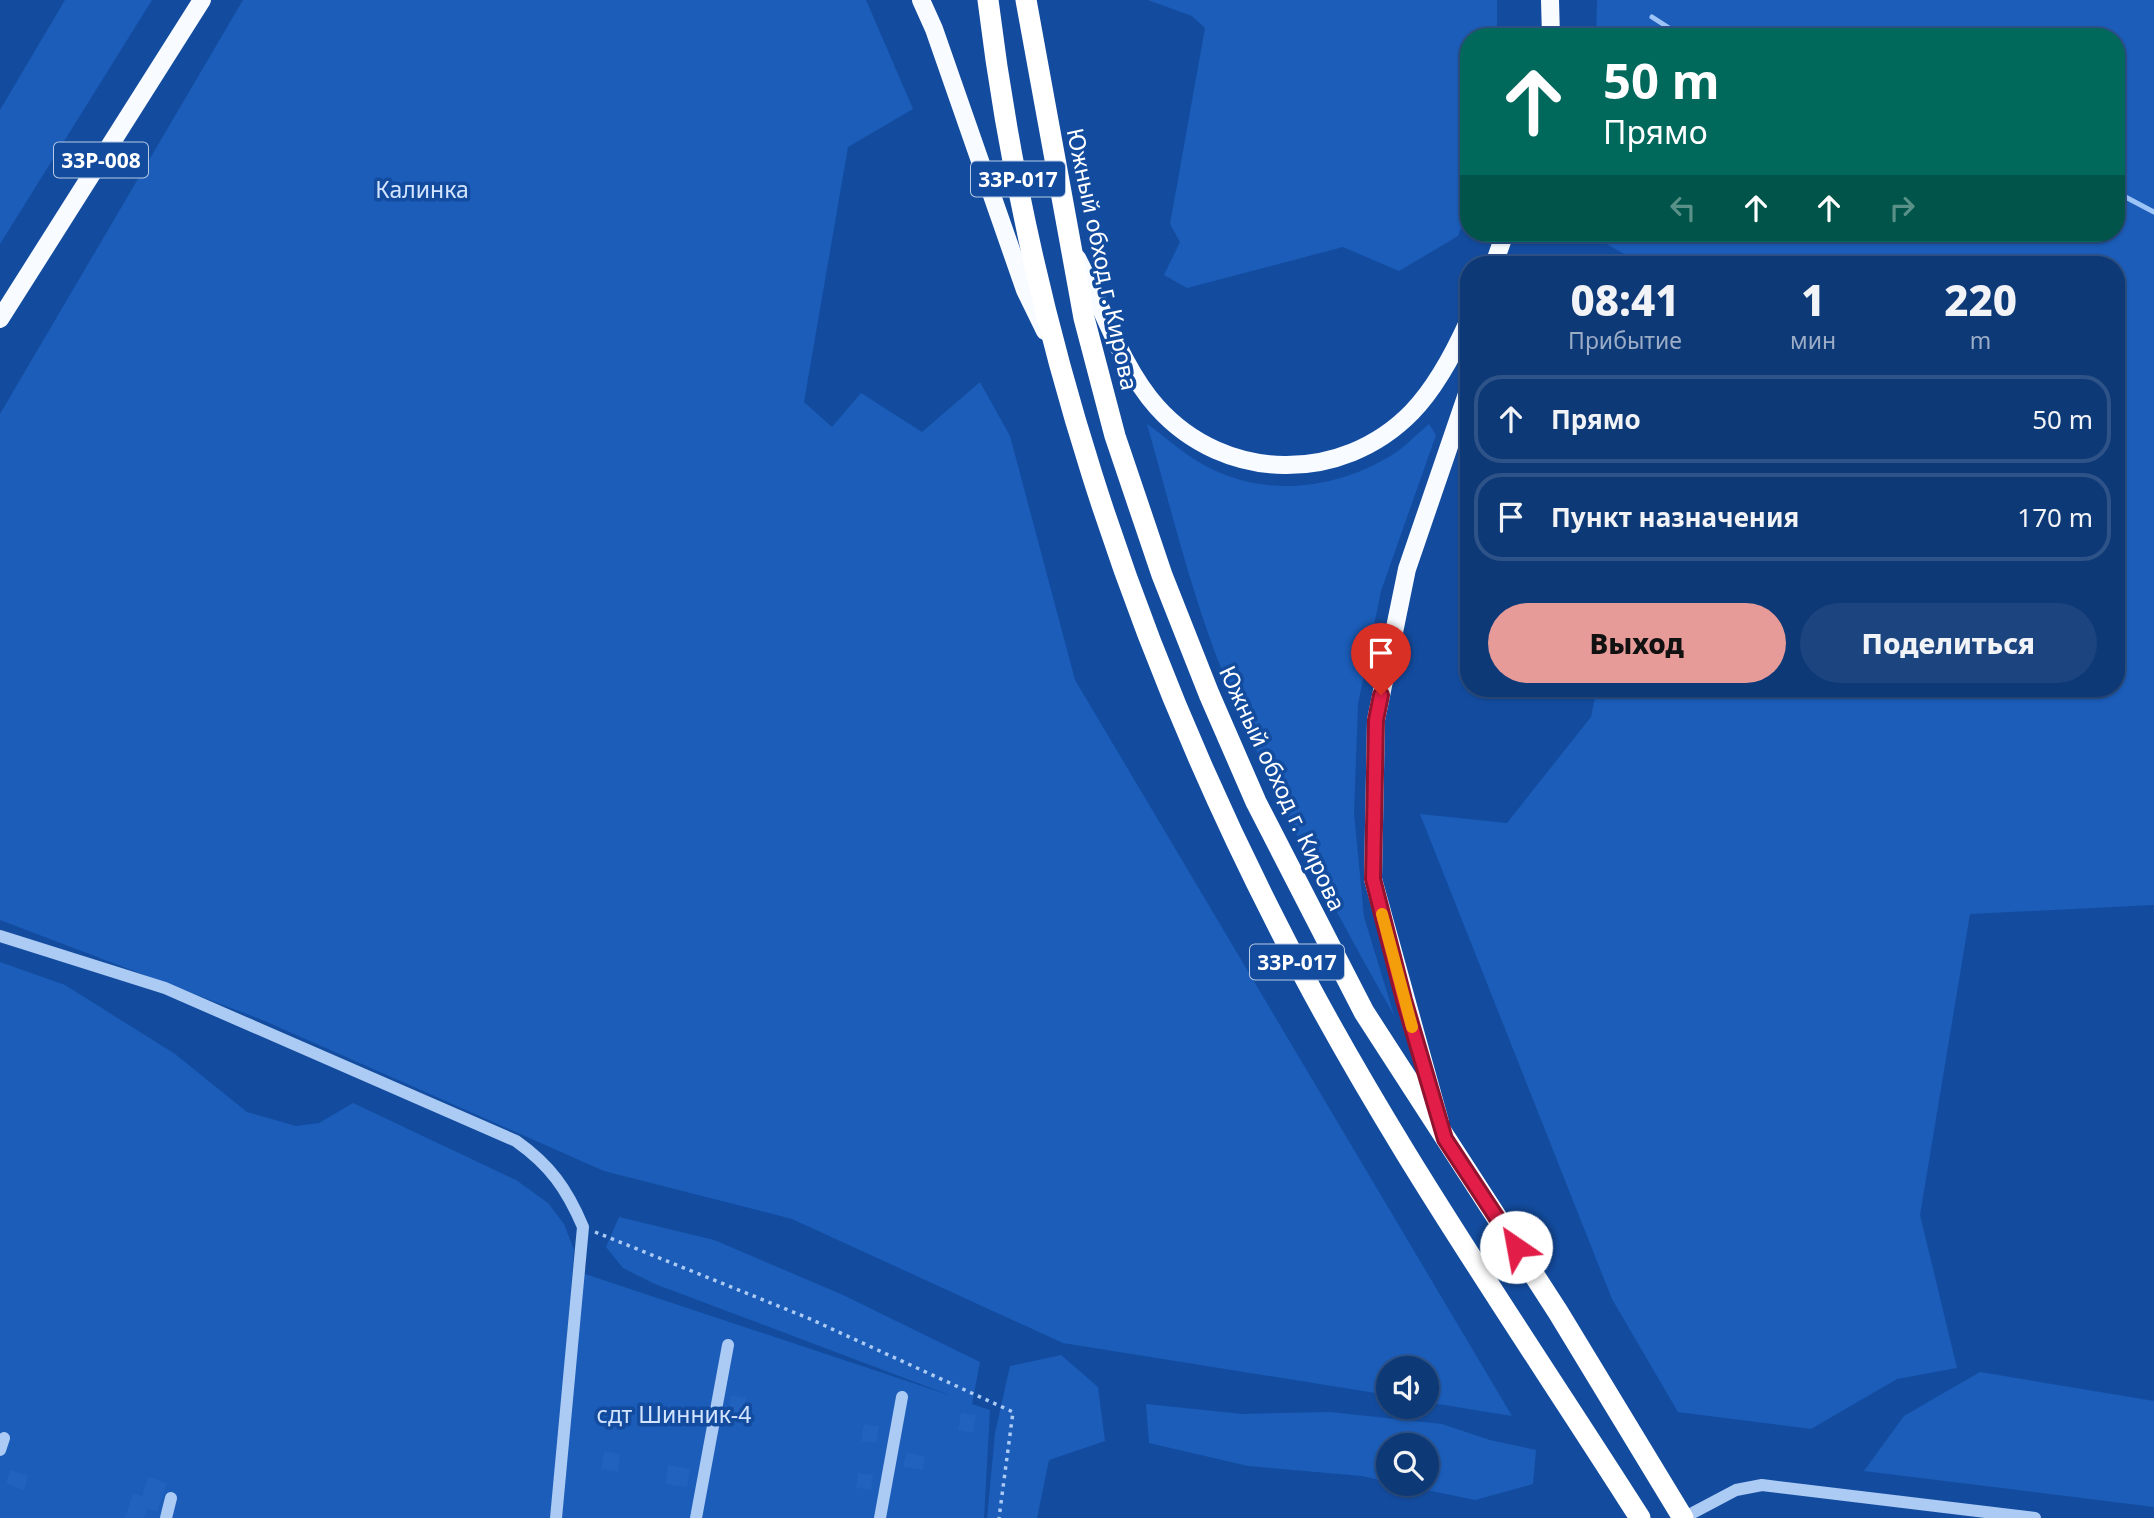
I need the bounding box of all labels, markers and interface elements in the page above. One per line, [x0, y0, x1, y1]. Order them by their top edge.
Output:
text: 50 m [1603, 47, 1720, 113]
icon: ahead [1488, 56, 1579, 147]
text: Прямо [1603, 110, 1708, 153]
street label: Южный обход г. Кирова [1060, 125, 1146, 393]
road number: 33Р-008 [54, 142, 148, 178]
road number: 33Р-017 [971, 162, 1065, 196]
park label: Калинка [375, 173, 469, 205]
icon: left [1664, 189, 1702, 227]
icon: ahead [1737, 189, 1775, 227]
icon: ahead [1810, 189, 1848, 227]
icon: right [1883, 189, 1921, 227]
text: 08:41 [1570, 271, 1680, 328]
text: 1 [1801, 271, 1825, 328]
text: 220 [1944, 271, 2017, 328]
text: Прибытие [1568, 324, 1682, 356]
text: мин [1790, 324, 1836, 356]
text: m [1970, 324, 1991, 356]
icon: ahead [1492, 400, 1530, 438]
text: Прямо [1551, 401, 1641, 437]
text: 50 m [2032, 401, 2093, 437]
icon: arrive [1492, 498, 1530, 536]
text: Пункт назначения [1551, 499, 1799, 535]
text: 170 m [2017, 499, 2093, 535]
button: Выход [1488, 603, 1786, 683]
button: Поделиться [1800, 603, 2097, 683]
pin [1351, 623, 1411, 695]
icon: arrive [1362, 634, 1400, 672]
street label: Южный обход г. Кирова [1212, 660, 1354, 916]
road number: 33Р-017 [1250, 944, 1344, 979]
position arrow [1479, 1210, 1553, 1284]
map controls [1376, 1356, 1439, 1496]
button: sound [1376, 1356, 1439, 1419]
park label: сдт Шинник-4 [597, 1398, 751, 1430]
button: search [1376, 1433, 1439, 1496]

